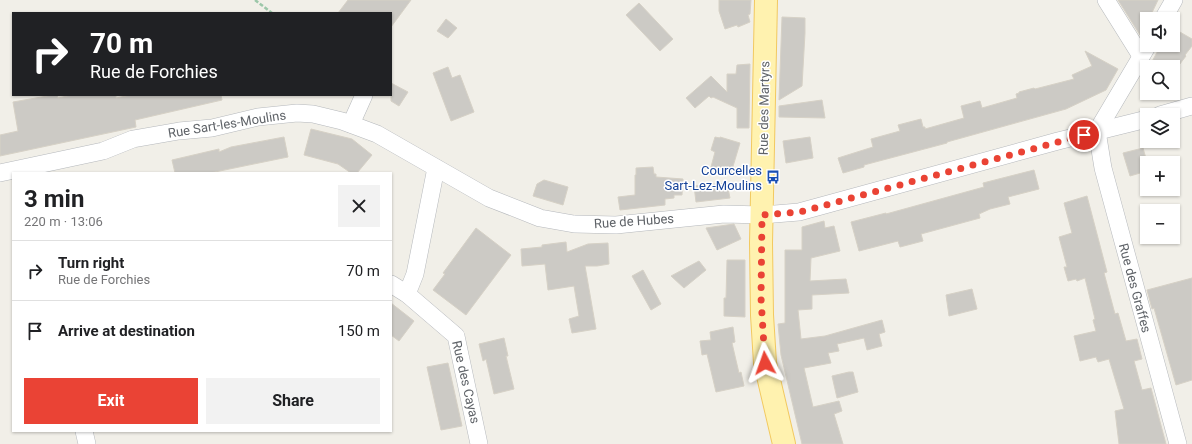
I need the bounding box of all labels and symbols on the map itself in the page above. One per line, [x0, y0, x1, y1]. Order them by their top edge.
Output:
street label: Rue des Martyrs [756, 61, 772, 155]
street label: Rue Sart-les-Moulins [167, 107, 287, 141]
pin [1067, 118, 1101, 152]
place label: Courcelles Sart-Lez-Moulins [665, 163, 762, 193]
bus stop icon: Courcelles Sart-Lez-Moulins [765, 169, 781, 185]
street label: Rue de Hubes [594, 211, 675, 231]
street label: Rue des Graffes [1116, 242, 1154, 335]
street label: Rue des Cayas [449, 339, 483, 425]
position arrow [744, 342, 786, 384]

